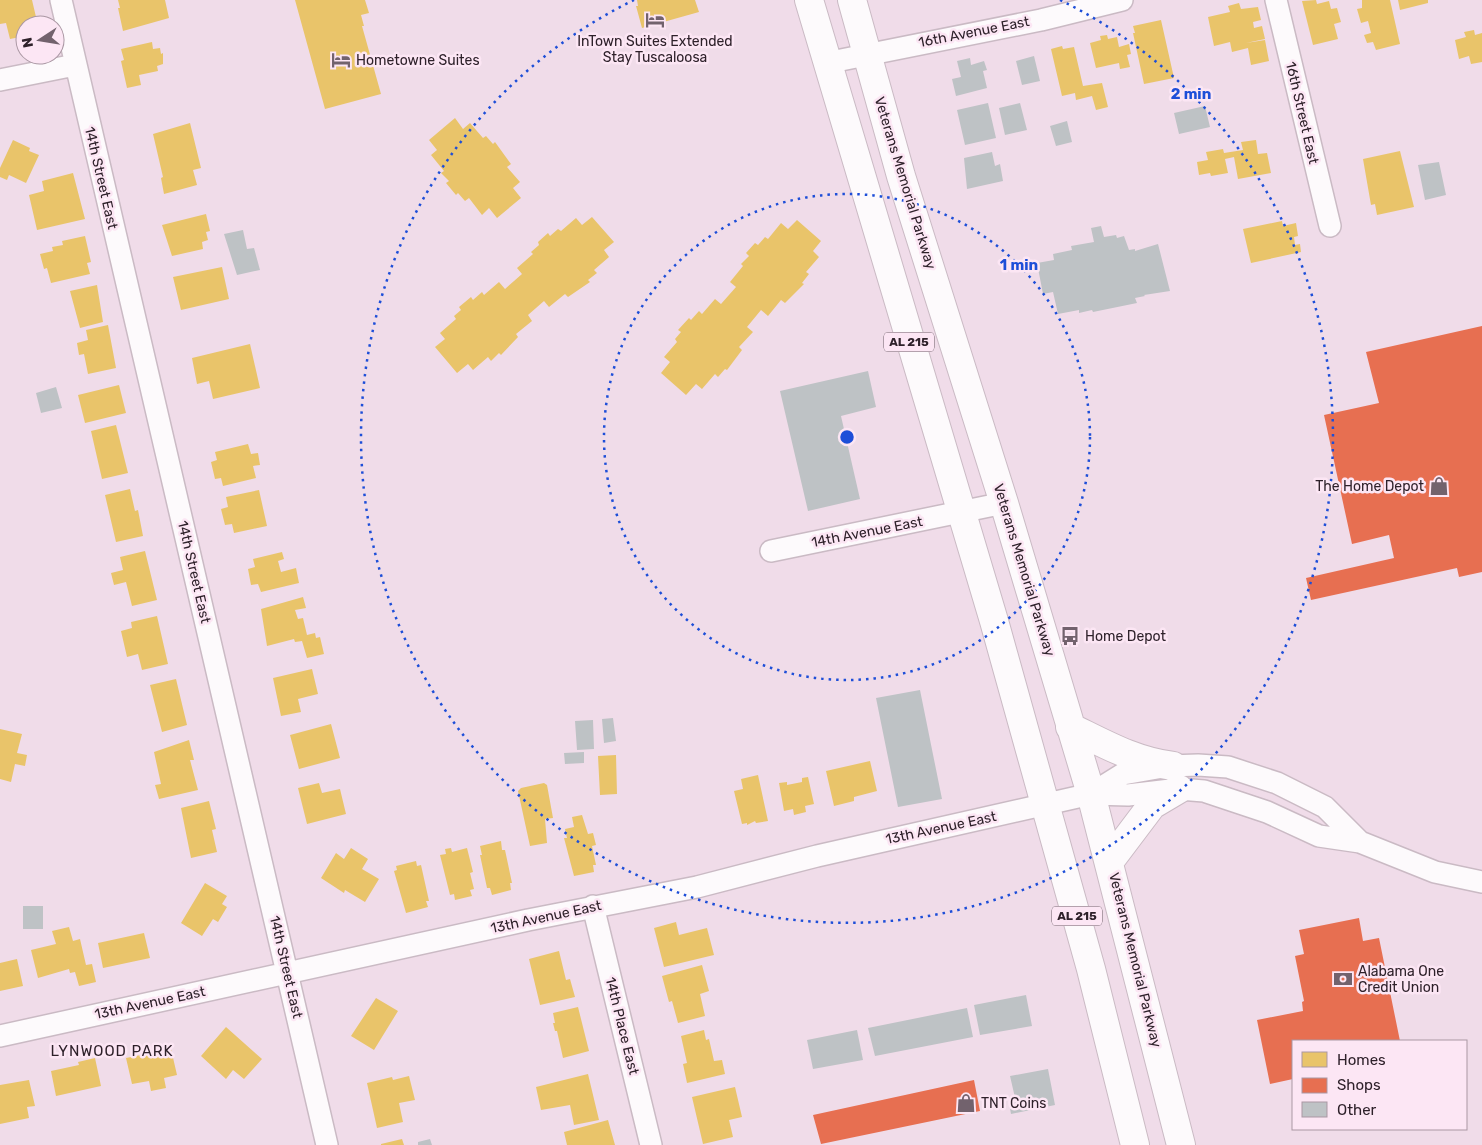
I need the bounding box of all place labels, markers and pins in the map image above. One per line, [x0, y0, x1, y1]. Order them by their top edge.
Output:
hotel icon: InTown Suites Extended Stay Tuscaloosa [644, 9, 666, 31]
place label: InTown Suites Extended Stay Tuscaloosa [577, 33, 733, 66]
hotel icon: Hometowne Suites [330, 49, 352, 71]
place label: Hometowne Suites [356, 52, 480, 69]
centre of rings [838, 428, 856, 446]
shop icon: The Home Depot [1428, 475, 1450, 497]
place label: The Home Depot [1315, 478, 1425, 495]
bus stop icon: Home Depot [1059, 625, 1081, 647]
place label: Home Depot [1085, 628, 1167, 645]
place label: Alabama One Credit Union [1358, 963, 1444, 996]
bank icon: Alabama One Credit Union [1332, 968, 1354, 990]
shop icon: TNT Coins [955, 1092, 977, 1114]
place label: TNT Coins [981, 1095, 1046, 1112]

